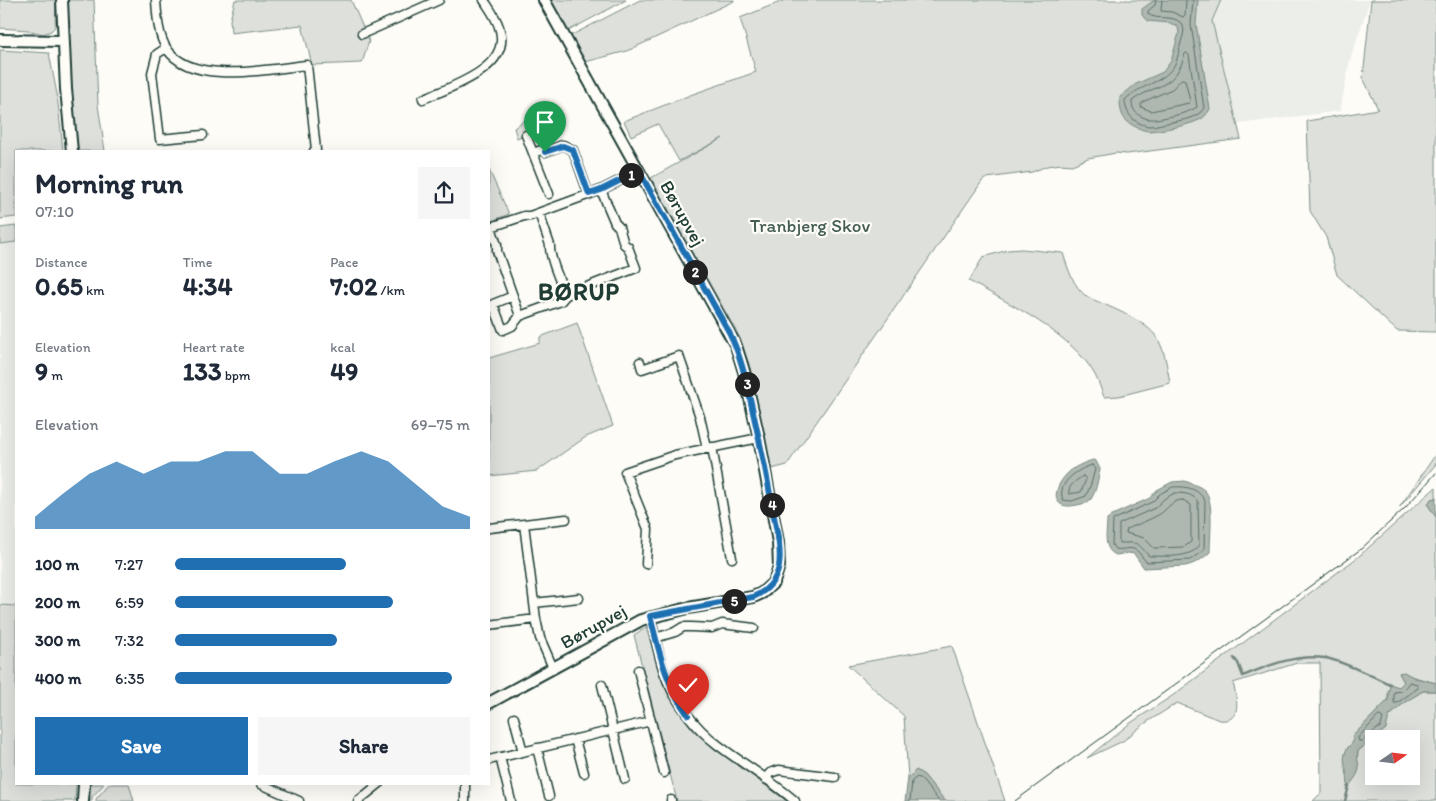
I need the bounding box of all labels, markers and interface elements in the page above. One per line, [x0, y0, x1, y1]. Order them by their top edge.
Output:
pin [524, 101, 566, 152]
icon: arrive [531, 108, 559, 136]
pin: 1 [618, 162, 644, 188]
text: Morning run [35, 166, 183, 200]
button: share [418, 167, 470, 219]
text: 1 [628, 167, 635, 184]
street label: Børupvej [655, 176, 710, 250]
text: 07:10 [35, 202, 74, 221]
park label: Tranbjerg Skov [750, 214, 871, 237]
text: Distance [35, 254, 87, 271]
text: Time [183, 254, 213, 271]
text: Pace [330, 254, 358, 271]
pin: 2 [682, 260, 708, 284]
text: 2 [692, 264, 699, 281]
text: 0.65 [35, 271, 83, 301]
text: 4:34 [183, 271, 232, 301]
text: 7:02 [330, 271, 377, 301]
district label: BØRUP [538, 277, 620, 306]
text: km [83, 282, 105, 299]
text: /km [377, 282, 405, 299]
text: Elevation [35, 339, 91, 356]
text: Heart rate [183, 339, 245, 356]
text: kcal [330, 339, 355, 356]
text: 9 [35, 356, 48, 386]
text: 133 [183, 356, 222, 386]
text: 49 [330, 356, 358, 386]
text: m [48, 367, 63, 384]
text: bpm [222, 367, 251, 384]
pin: 3 [734, 372, 760, 396]
text: 3 [744, 376, 751, 393]
text: Elevation [35, 415, 99, 434]
text: 69–75 m [411, 415, 470, 434]
pin: 4 [760, 492, 784, 518]
text: 4 [768, 497, 777, 514]
text: 100 m [35, 555, 79, 574]
text: 7:27 [115, 555, 143, 574]
pin: 5 [722, 588, 746, 614]
text: 200 m [35, 593, 80, 612]
text: 6:59 [115, 593, 144, 612]
text: 5 [731, 593, 738, 610]
street label: Børupvej [556, 599, 630, 654]
text: 300 m [35, 631, 81, 650]
text: 7:32 [115, 631, 144, 650]
pin [667, 664, 709, 715]
text: 400 m [35, 669, 81, 688]
text: 6:35 [115, 669, 145, 688]
icon: check [674, 671, 702, 699]
button: Save [35, 717, 248, 775]
button: Share [258, 717, 470, 775]
north arrow [1365, 730, 1420, 785]
map controls [1365, 730, 1420, 785]

